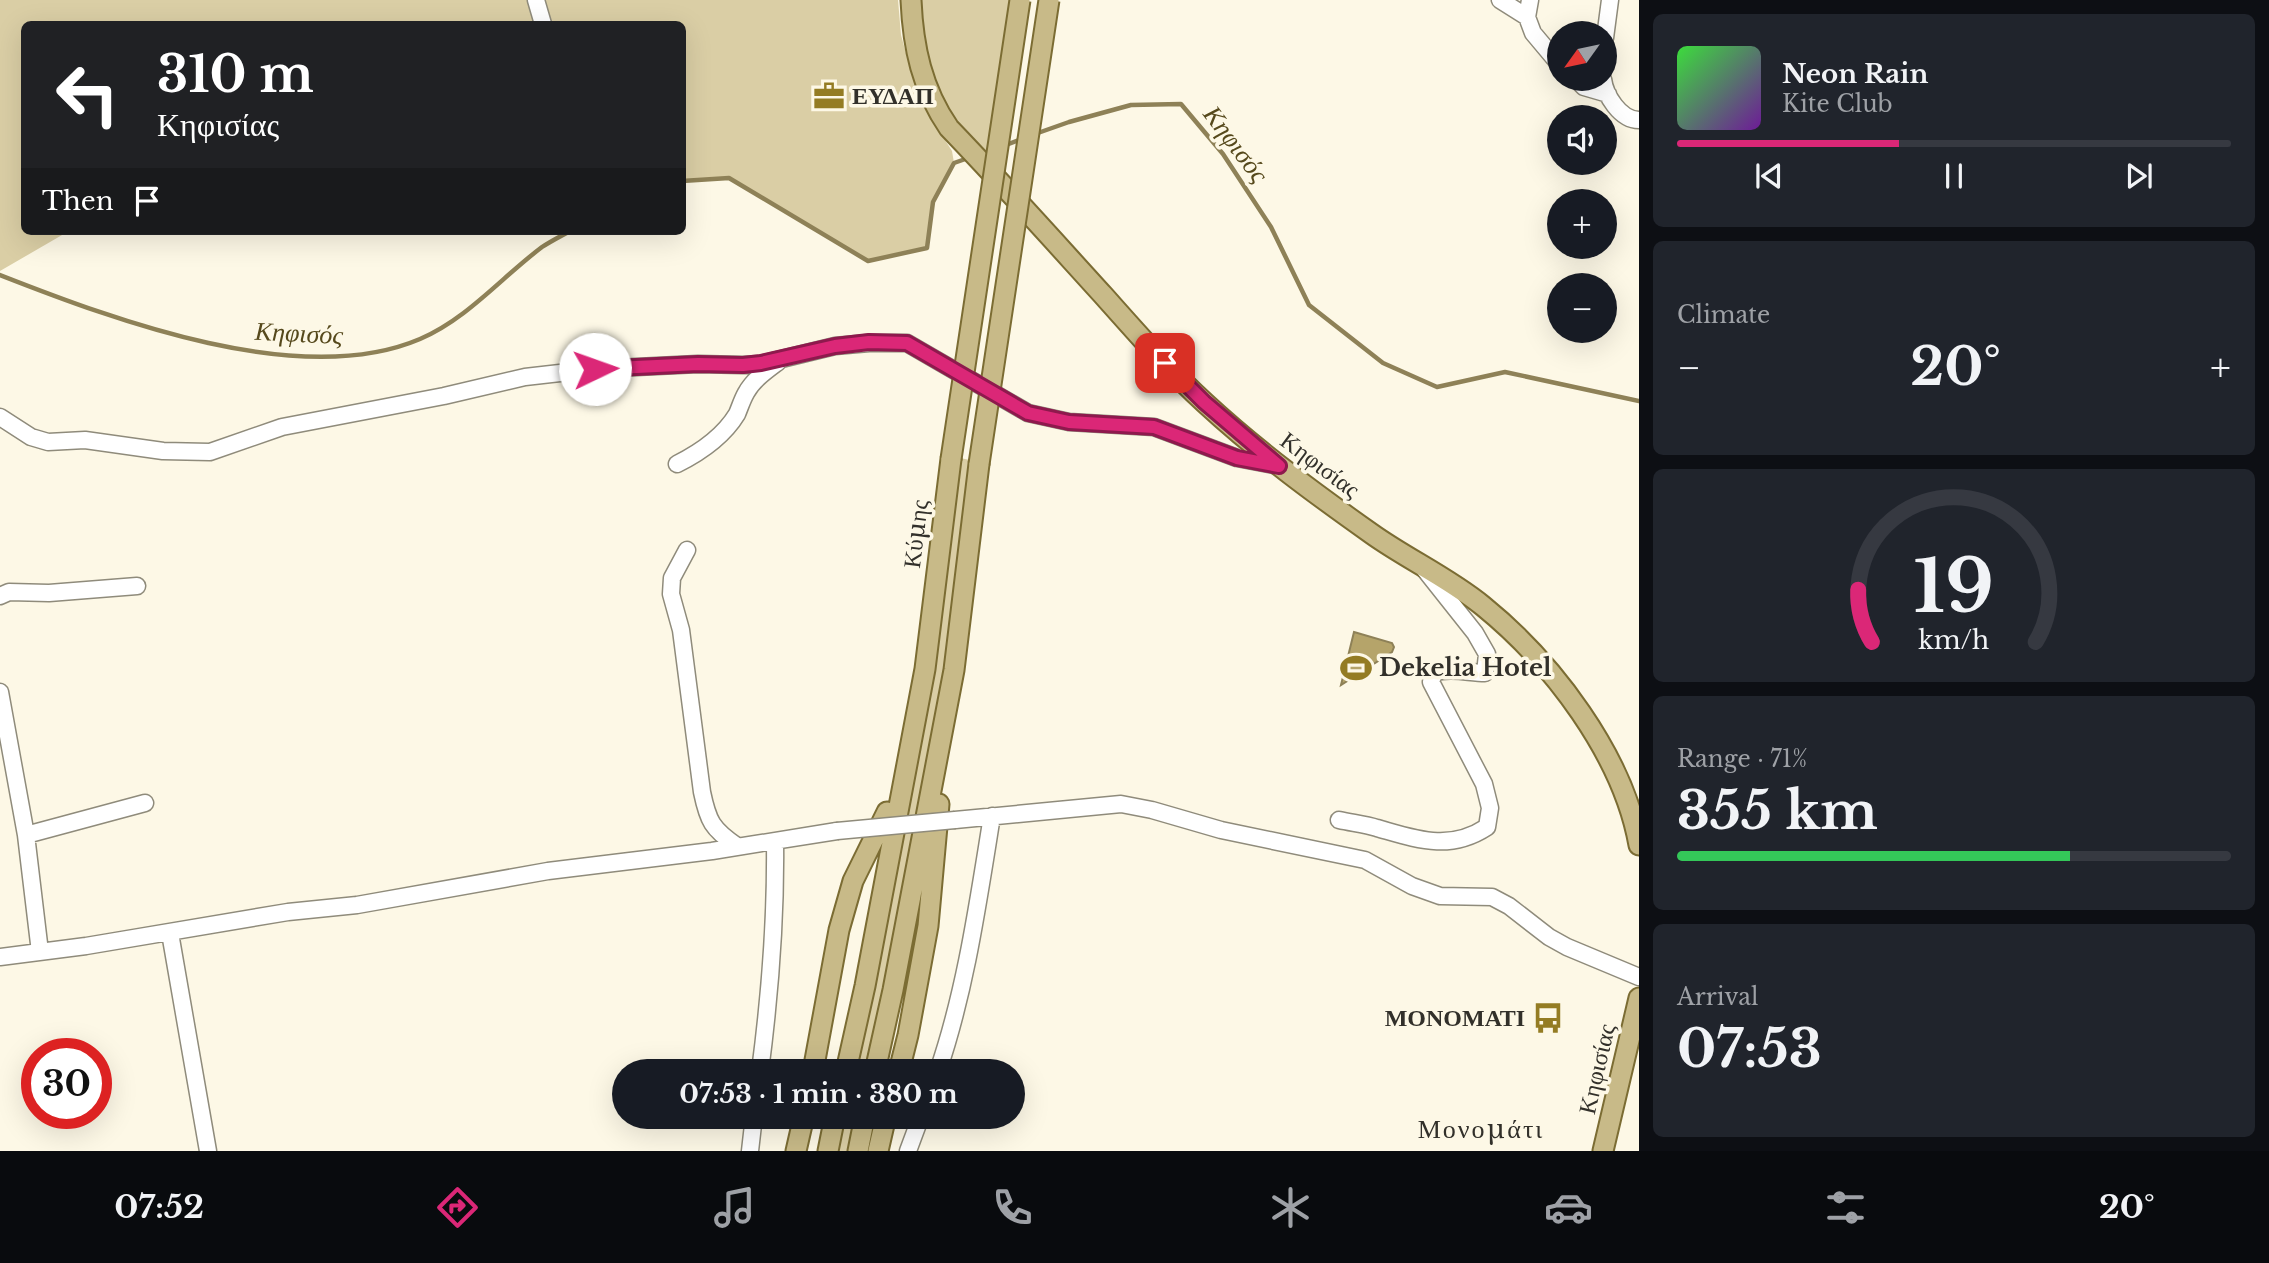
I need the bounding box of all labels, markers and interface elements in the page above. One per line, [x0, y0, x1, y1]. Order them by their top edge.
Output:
north arrow [1547, 21, 1617, 91]
map controls [1547, 21, 1617, 343]
text: 310 m [157, 44, 314, 105]
icon: left [42, 49, 133, 140]
text: Neon Rain [1782, 58, 1928, 90]
office icon: ΕΥΔΑΠ [812, 79, 846, 113]
place label: ΕΥΔΑΠ [852, 81, 934, 110]
text: Kite Club [1782, 90, 1893, 118]
water label: Κηφισός [1196, 98, 1276, 189]
text: Κηφισίας [157, 105, 279, 145]
button: sound [1547, 105, 1617, 175]
icon: previous [1750, 157, 1788, 195]
icon: pause [1935, 157, 1973, 195]
icon: next [2120, 157, 2158, 195]
icon: arrive [128, 182, 166, 220]
text: Then [42, 185, 114, 217]
button: + [1547, 189, 1617, 259]
button: − [1547, 273, 1617, 343]
text: Climate [1677, 301, 1770, 329]
water label: Κηφισός [253, 315, 344, 351]
position arrow [558, 332, 632, 406]
pin [1135, 333, 1195, 393]
text: 20° [1910, 335, 2001, 399]
icon: arrive [1146, 344, 1184, 382]
text: − [1677, 344, 1701, 391]
text: + [2210, 344, 2231, 391]
street label: Κηφισίας [1275, 425, 1366, 504]
street label: Κύμης [897, 498, 934, 570]
text: 19 [1914, 541, 1994, 632]
text: km/h [1919, 624, 1989, 655]
sports icon: Dekelia Hotel [1339, 651, 1373, 685]
place label: Dekelia Hotel [1379, 653, 1552, 682]
text: Range · 71% [1677, 745, 1808, 773]
text: 355 km [1677, 779, 1878, 843]
text: Arrival [1677, 983, 1758, 1011]
bus stop icon: ΜΟΝΟΜΑΤΙ [1531, 1001, 1565, 1035]
place label: ΜΟΝΟΜΑΤΙ [1385, 1003, 1525, 1032]
text: 07:53 [1677, 1017, 1822, 1081]
street label: Κηφισίας [1572, 1020, 1621, 1117]
speed limit sign: 30 [21, 1038, 112, 1129]
text: 07:53 · 1 min · 380 m [679, 1078, 958, 1110]
district label: Μονομάτι [1418, 1113, 1544, 1145]
icon: directions [433, 1183, 482, 1232]
icon: music [710, 1183, 759, 1232]
icon: phone [988, 1183, 1037, 1232]
icon: climate [1266, 1183, 1315, 1232]
icon: car [1544, 1183, 1593, 1232]
icon: filters [1821, 1183, 1870, 1232]
text: 07:52 [114, 1187, 204, 1227]
text: 20° [2099, 1187, 2155, 1227]

